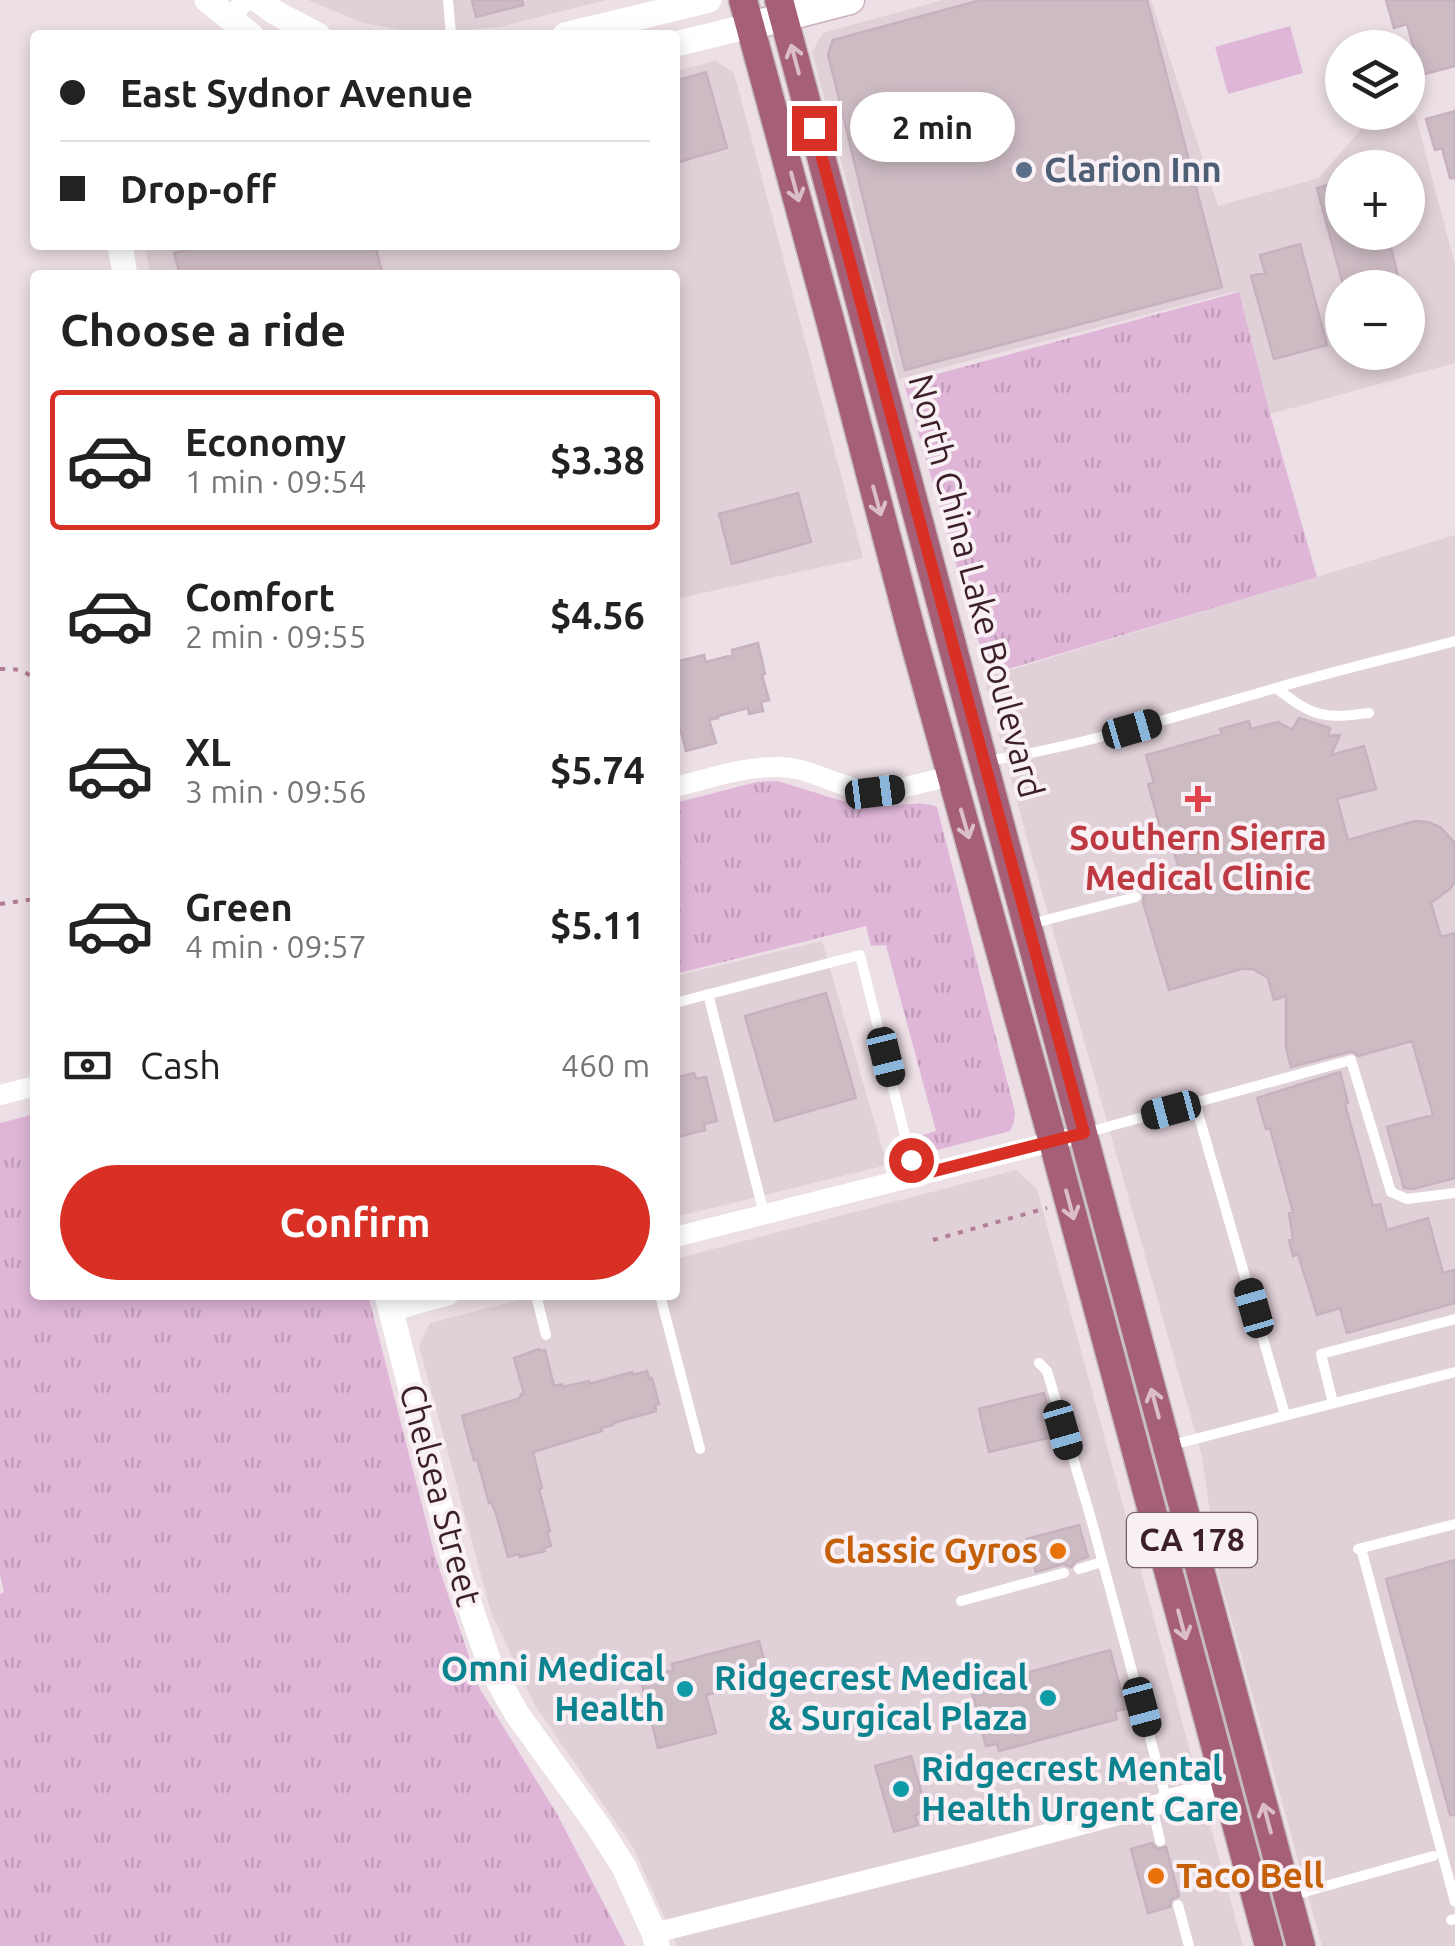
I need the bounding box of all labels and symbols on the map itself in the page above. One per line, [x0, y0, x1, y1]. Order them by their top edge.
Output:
one-way arrow [784, 44, 803, 76]
callout: 2 min [849, 93, 1014, 163]
route end [792, 106, 837, 151]
place label: Clarion Inn [1044, 149, 1222, 189]
marker: Clarion Inn [1013, 159, 1035, 181]
one-way arrow [786, 171, 805, 202]
street label: North China Lake Boulevard [901, 370, 1053, 802]
one-way arrow [869, 485, 888, 516]
car [1099, 706, 1165, 752]
car [843, 773, 907, 811]
marker: Southern Sierra Medical Clinic [1185, 786, 1211, 812]
one-way arrow [956, 808, 975, 840]
place label: Southern Sierra Medical Clinic [1069, 817, 1327, 897]
car [864, 1024, 908, 1090]
car [1138, 1088, 1204, 1132]
route start [889, 1138, 934, 1183]
one-way arrow [1061, 1189, 1080, 1220]
car [1231, 1275, 1277, 1341]
street label: Chelsea Street [392, 1379, 490, 1610]
one-way arrow [1145, 1388, 1164, 1419]
car [1040, 1397, 1086, 1463]
road number: CA 178 [1127, 1513, 1257, 1567]
place label: Classic Gyros [823, 1530, 1038, 1570]
marker: Classic Gyros [1047, 1540, 1069, 1562]
one-way arrow [1173, 1608, 1192, 1640]
place label: Omni Medical Health [441, 1648, 665, 1728]
place label: Ridgecrest Medical & Surgical Plaza [714, 1657, 1028, 1737]
car [1120, 1674, 1164, 1740]
marker: Omni Medical Health [674, 1678, 696, 1700]
marker: Ridgecrest Medical & Surgical Plaza [1037, 1687, 1059, 1709]
place label: Ridgecrest Mental Health Urgent Care [921, 1748, 1239, 1828]
marker: Ridgecrest Mental Health Urgent Care [890, 1778, 912, 1800]
one-way arrow [1256, 1803, 1275, 1834]
place label: Taco Bell [1176, 1855, 1324, 1895]
marker: Taco Bell [1145, 1865, 1167, 1887]

